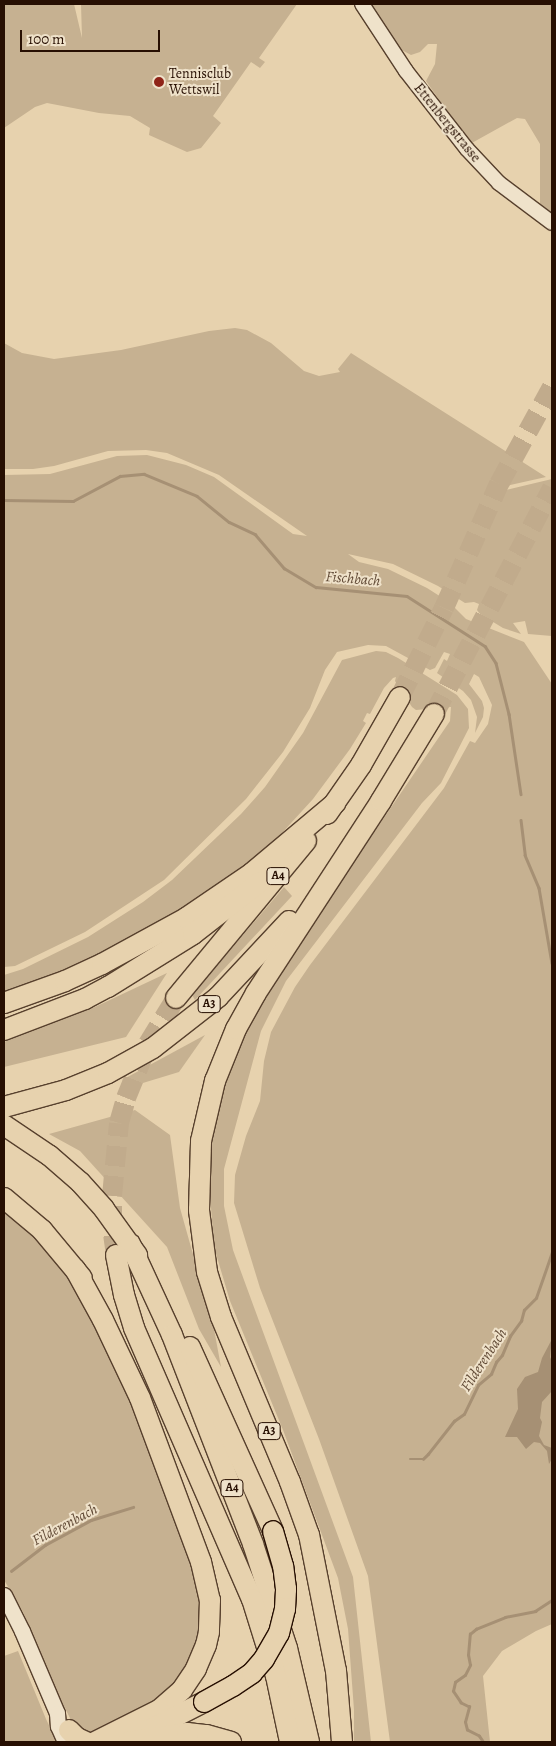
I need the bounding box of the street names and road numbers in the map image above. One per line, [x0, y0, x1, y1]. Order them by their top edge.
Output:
street label: Ettenbergstrasse [410, 80, 484, 166]
road number: A4 [266, 866, 290, 886]
road number: A3 [196, 994, 222, 1014]
road number: A3 [256, 1422, 282, 1440]
road number: A4 [220, 1479, 244, 1498]

